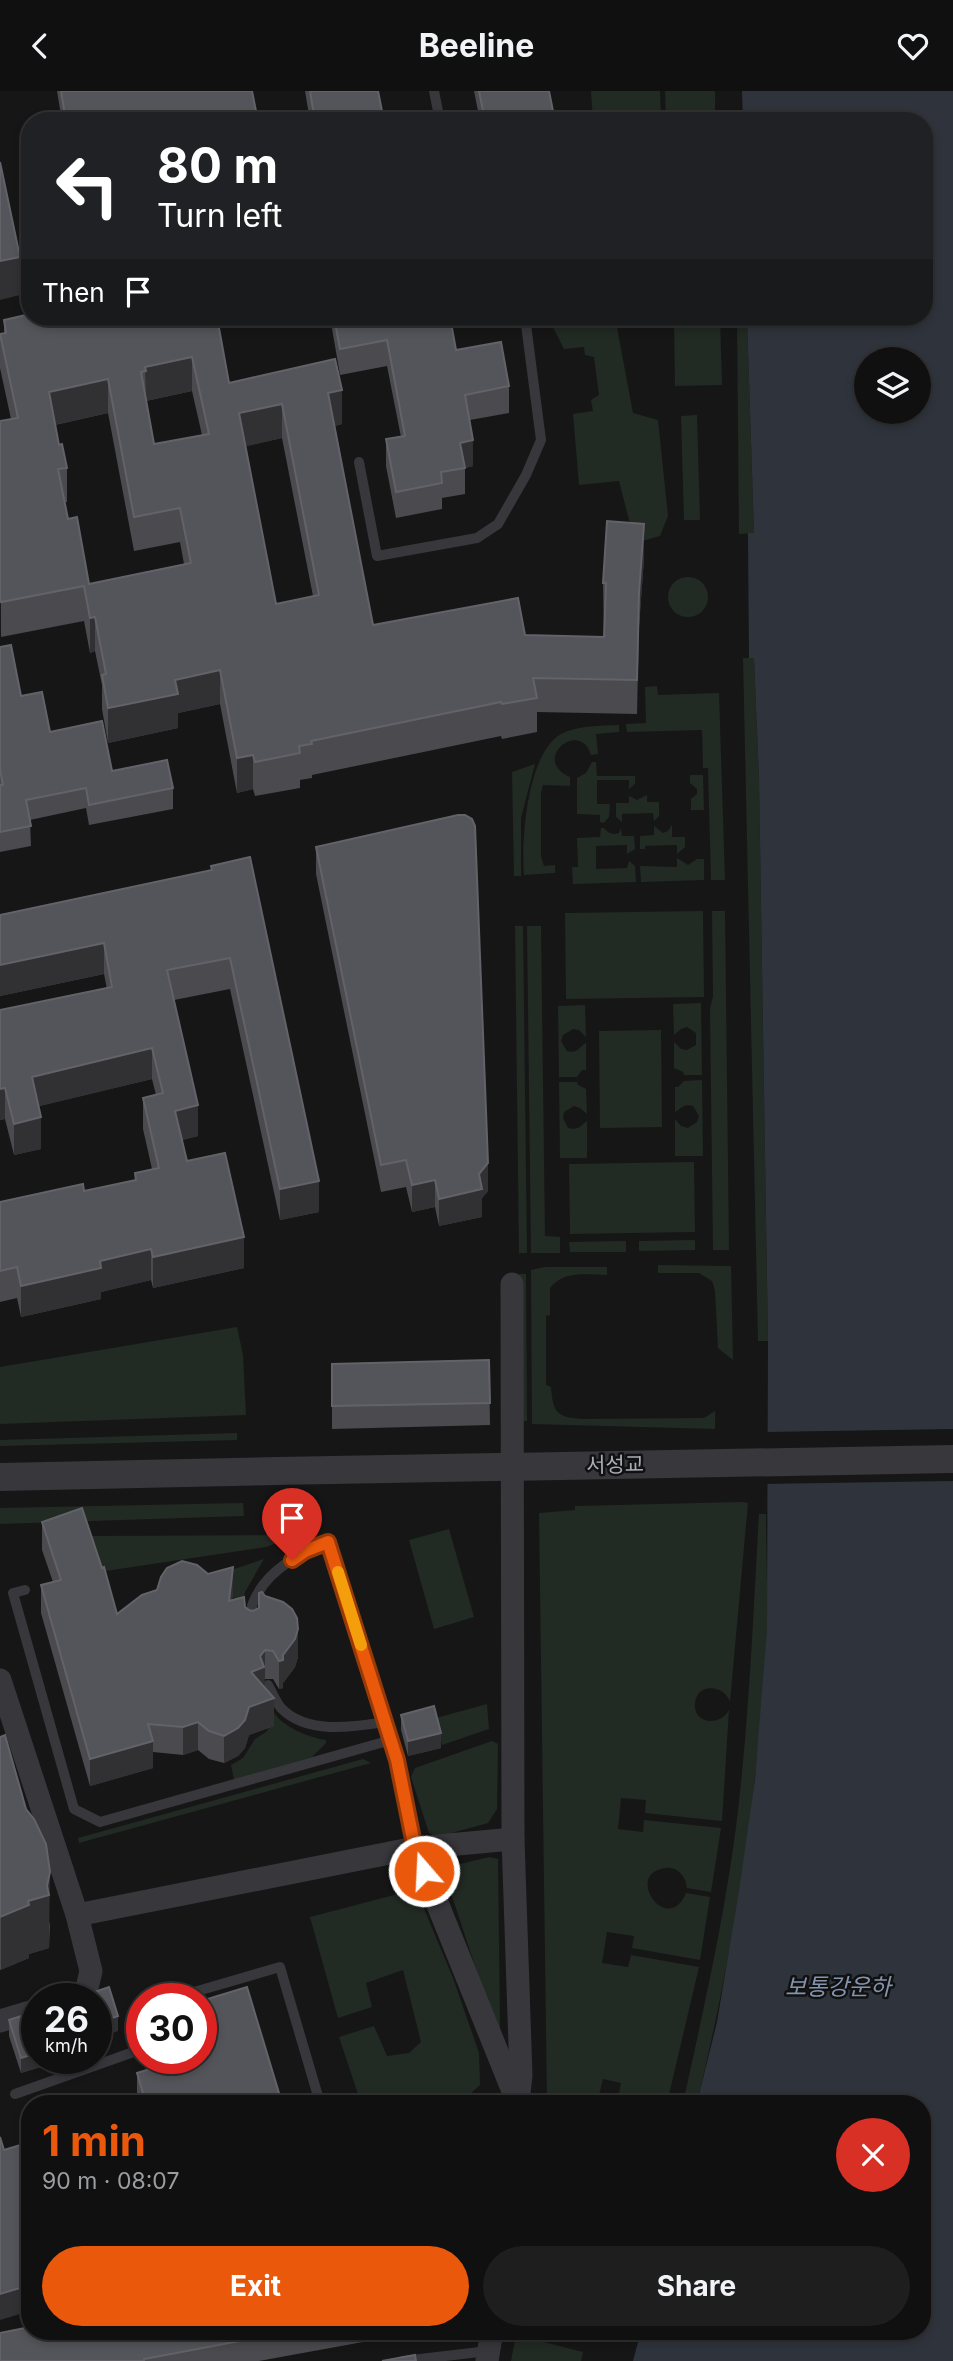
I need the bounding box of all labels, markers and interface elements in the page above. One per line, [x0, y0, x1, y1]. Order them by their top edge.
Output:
text: Beeline [419, 26, 534, 65]
icon: back [21, 27, 59, 65]
icon: heart [894, 27, 932, 65]
text: 80 m [157, 136, 278, 195]
icon: left [42, 140, 133, 231]
text: Turn left [157, 196, 282, 235]
icon: arrive [119, 273, 157, 311]
text: Then [42, 277, 105, 308]
map controls [854, 347, 931, 424]
button: layers [854, 347, 931, 424]
street label: 서성교 [586, 1451, 644, 1478]
pin [262, 1488, 322, 1560]
icon: arrive [273, 1499, 311, 1537]
position arrow [387, 1834, 461, 1908]
water label: 보통강운하 [785, 1973, 894, 2001]
speed limit sign: 30 [126, 1983, 217, 2074]
text: 26 [44, 1998, 89, 2040]
text: km/h [45, 2035, 88, 2056]
text: 1 min [42, 2115, 146, 2166]
button: close [836, 2118, 910, 2192]
text: 90 m · 08:07 [42, 2167, 179, 2195]
button: Exit [42, 2246, 469, 2326]
button: Share [483, 2246, 910, 2326]

